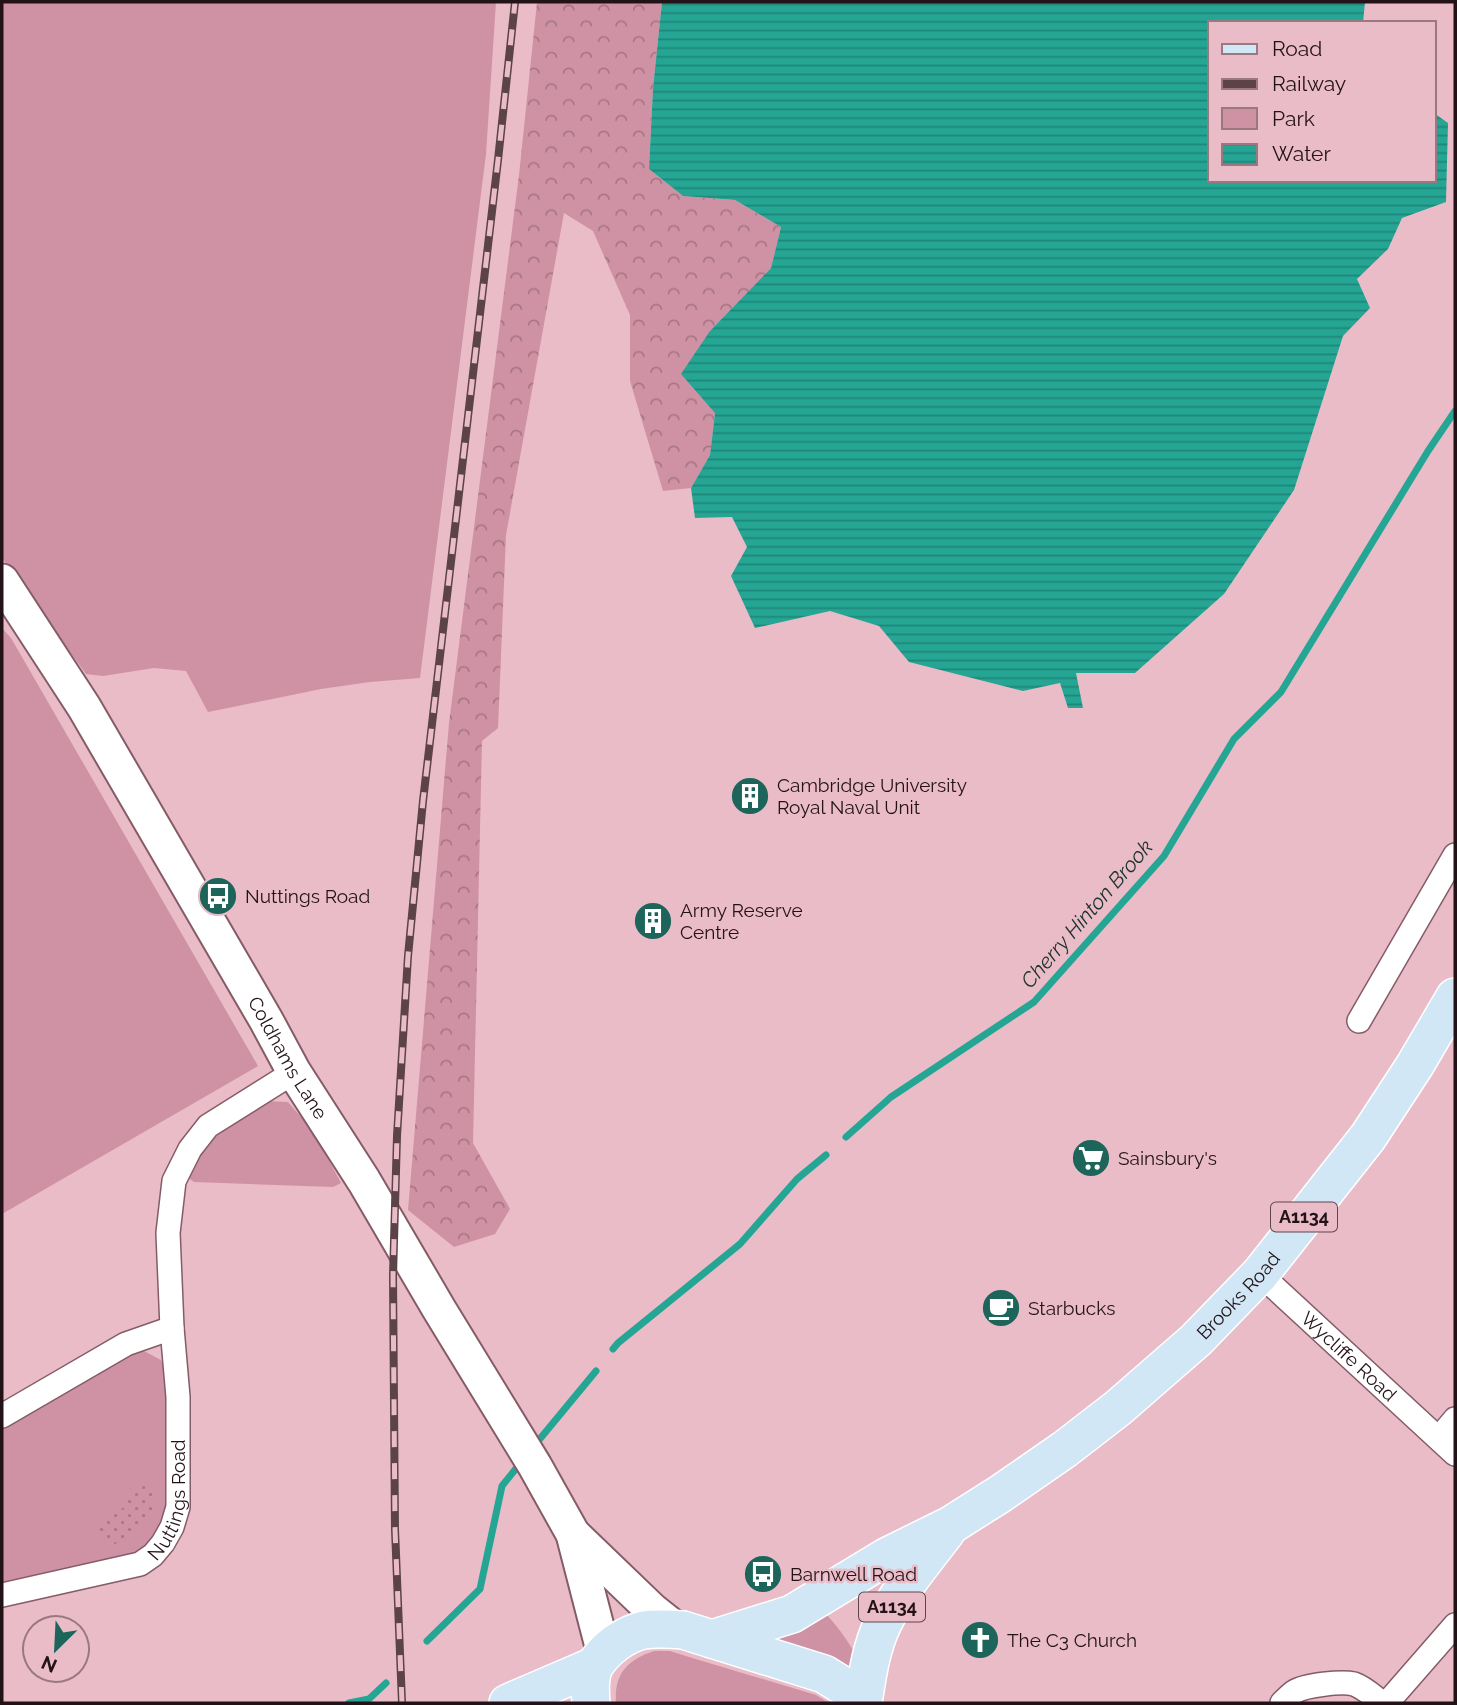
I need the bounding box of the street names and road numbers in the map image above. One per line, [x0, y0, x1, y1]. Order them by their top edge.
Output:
street label: Coldhams Lane [244, 993, 332, 1123]
road number: A1134 [1271, 1202, 1337, 1232]
street label: Brooks Road [1192, 1248, 1284, 1344]
street label: Wycliffe Road [1297, 1307, 1401, 1405]
street label: Nuttings Road [143, 1439, 189, 1564]
road number: A1134 [859, 1592, 925, 1622]

